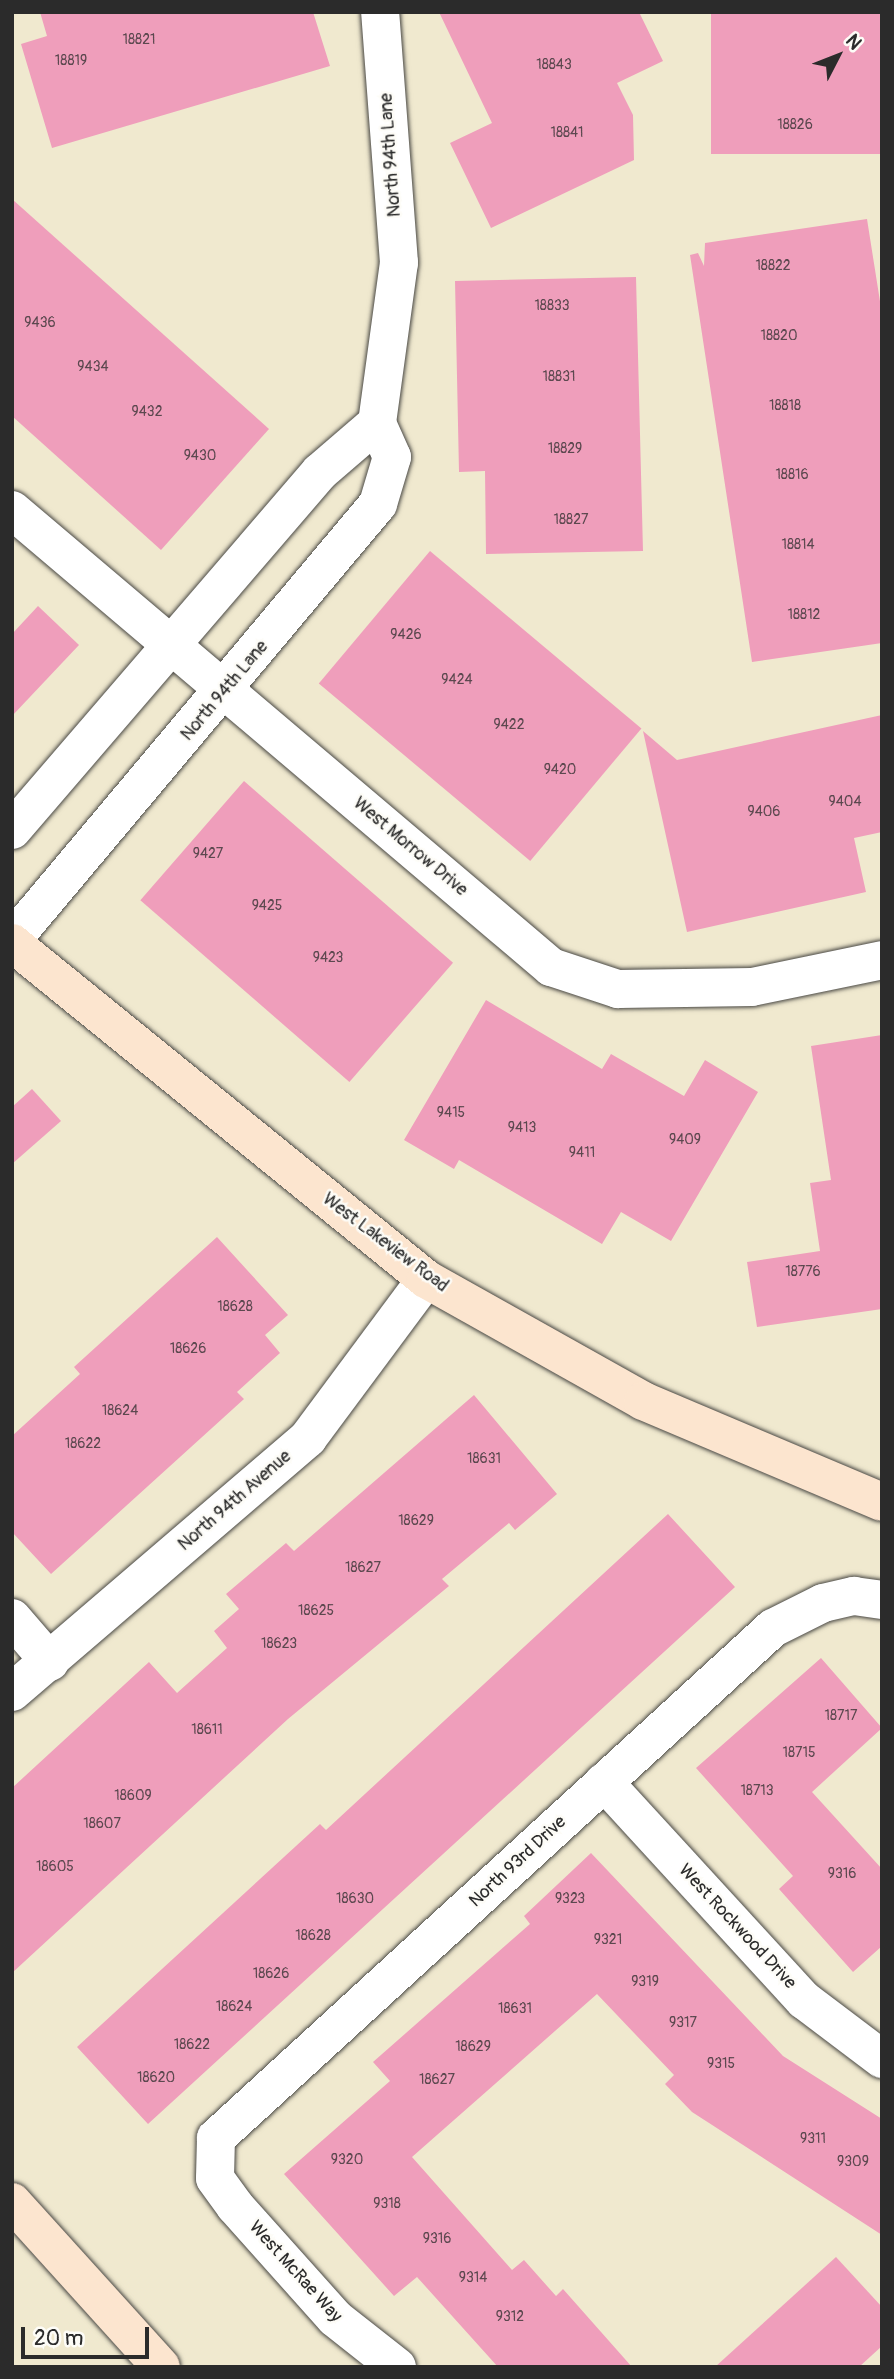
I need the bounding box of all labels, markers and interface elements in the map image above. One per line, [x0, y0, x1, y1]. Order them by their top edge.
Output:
north arrow [803, 21, 873, 91]
text: N [840, 29, 867, 55]
house number: 18821 [123, 32, 155, 48]
house number: 18819 [55, 53, 87, 69]
house number: 18843 [536, 57, 572, 73]
street label: North 94th Lane [376, 92, 406, 218]
house number: 18826 [777, 117, 813, 133]
house number: 18841 [550, 125, 584, 141]
house number: 18822 [755, 258, 791, 274]
house number: 18833 [534, 298, 570, 314]
house number: 9436 [24, 315, 56, 331]
house number: 18820 [761, 328, 797, 344]
house number: 9434 [77, 359, 109, 375]
house number: 18831 [543, 369, 575, 385]
house number: 18818 [769, 398, 801, 414]
house number: 9432 [132, 404, 162, 420]
house number: 18829 [548, 441, 582, 457]
house number: 9430 [184, 448, 216, 464]
house number: 18816 [775, 467, 809, 483]
house number: 18827 [554, 512, 588, 528]
house number: 18814 [781, 537, 815, 553]
house number: 18812 [788, 607, 820, 623]
house number: 9426 [390, 627, 422, 643]
street label: North 94th Lane [177, 636, 273, 746]
house number: 9424 [441, 672, 473, 688]
house number: 9422 [494, 717, 524, 733]
house number: 9420 [544, 762, 576, 778]
street label: West Morrow Drive [348, 793, 472, 901]
house number: 9404 [828, 794, 862, 810]
house number: 9406 [747, 804, 781, 820]
house number: 9427 [193, 846, 223, 862]
house number: 9425 [252, 898, 282, 914]
house number: 9423 [313, 950, 343, 966]
house number: 9415 [437, 1105, 465, 1121]
house number: 9413 [508, 1120, 536, 1136]
house number: 9409 [669, 1132, 701, 1148]
house number: 9411 [569, 1145, 595, 1161]
street label: West Lakeview Road [318, 1189, 452, 1297]
house number: 18776 [785, 1264, 821, 1280]
house number: 18628 [217, 1299, 253, 1315]
house number: 18626 [170, 1341, 206, 1357]
house number: 18624 [102, 1403, 138, 1419]
house number: 18622 [65, 1436, 101, 1452]
street label: North 94th Avenue [174, 1446, 296, 1556]
house number: 18631 [467, 1451, 501, 1467]
house number: 18629 [398, 1513, 434, 1529]
house number: 18627 [345, 1560, 381, 1576]
house number: 18625 [298, 1603, 334, 1619]
house number: 18623 [261, 1636, 297, 1652]
house number: 18717 [825, 1708, 857, 1724]
house number: 18611 [191, 1722, 223, 1738]
house number: 18715 [783, 1745, 815, 1761]
house number: 18713 [740, 1783, 774, 1799]
house number: 18609 [114, 1788, 152, 1804]
street label: North 93rd Drive [465, 1812, 571, 1912]
house number: 18607 [83, 1816, 121, 1832]
house number: 18605 [36, 1859, 74, 1875]
street label: West Rockwood Drive [674, 1860, 800, 1994]
house number: 9316 [828, 1866, 856, 1882]
house number: 18630 [336, 1891, 374, 1907]
house number: 9323 [555, 1891, 585, 1907]
house number: 18628 [295, 1928, 331, 1944]
house number: 9321 [594, 1932, 622, 1948]
house number: 18626 [253, 1966, 289, 1982]
house number: 9319 [631, 1974, 659, 1990]
house number: 18624 [216, 1999, 252, 2015]
house number: 18631 [498, 2001, 532, 2017]
house number: 9317 [669, 2015, 697, 2031]
house number: 18622 [174, 2037, 210, 2053]
house number: 18629 [455, 2039, 491, 2055]
house number: 9315 [707, 2056, 735, 2072]
house number: 18620 [137, 2070, 175, 2086]
house number: 18627 [419, 2072, 455, 2088]
house number: 9311 [800, 2131, 826, 2147]
house number: 9320 [331, 2152, 363, 2168]
house number: 9309 [837, 2154, 869, 2170]
house number: 9318 [373, 2196, 401, 2212]
street label: West McRae Way [244, 2217, 346, 2327]
house number: 9316 [423, 2231, 451, 2247]
house number: 9314 [459, 2270, 487, 2286]
house number: 9312 [496, 2309, 524, 2325]
scale bar [24, 2312, 152, 2356]
text: 20 m [34, 2325, 83, 2352]

